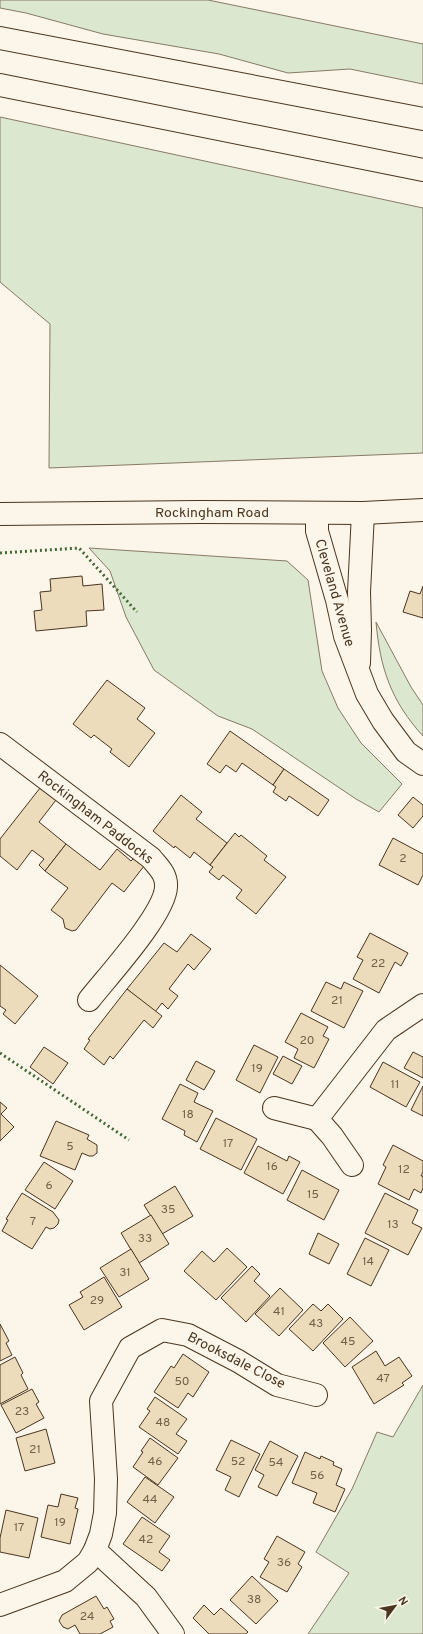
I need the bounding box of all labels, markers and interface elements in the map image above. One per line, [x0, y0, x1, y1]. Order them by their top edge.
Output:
street label: Rockingham Road [155, 505, 269, 522]
street label: Cleveland Avenue [310, 537, 358, 649]
street label: Rockingham Paddocks [34, 768, 156, 868]
house number: 2 [399, 851, 407, 867]
house number: 22 [371, 956, 385, 972]
house number: 21 [331, 993, 343, 1009]
house number: 20 [299, 1033, 315, 1049]
house number: 19 [251, 1061, 263, 1077]
house number: 11 [391, 1077, 399, 1093]
house number: 18 [182, 1107, 194, 1123]
house number: 17 [223, 1136, 233, 1152]
house number: 5 [66, 1139, 74, 1155]
house number: 16 [266, 1159, 278, 1175]
house number: 12 [398, 1162, 410, 1178]
house number: 6 [45, 1178, 53, 1194]
house number: 15 [307, 1187, 319, 1203]
house number: 35 [161, 1202, 175, 1218]
house number: 7 [30, 1214, 36, 1230]
house number: 13 [387, 1217, 399, 1233]
house number: 33 [138, 1231, 152, 1247]
house number: 14 [362, 1254, 374, 1270]
house number: 31 [119, 1265, 131, 1281]
house number: 29 [90, 1293, 104, 1309]
house number: 41 [273, 1304, 285, 1320]
house number: 43 [309, 1316, 323, 1332]
street label: Brooksdale Close [184, 1329, 288, 1393]
house number: 45 [341, 1334, 355, 1350]
house number: 47 [376, 1371, 390, 1387]
house number: 50 [174, 1374, 190, 1390]
house number: 23 [15, 1404, 29, 1420]
house number: 48 [156, 1415, 170, 1431]
house number: 21 [29, 1442, 41, 1458]
house number: 46 [148, 1454, 162, 1470]
house number: 52 [231, 1454, 245, 1470]
house number: 54 [268, 1455, 284, 1471]
house number: 56 [310, 1468, 324, 1484]
house number: 44 [143, 1492, 157, 1508]
house number: 19 [54, 1515, 66, 1531]
house number: 17 [14, 1520, 24, 1536]
house number: 42 [139, 1532, 153, 1548]
house number: 36 [277, 1555, 291, 1571]
north arrow [375, 1586, 415, 1626]
house number: 38 [247, 1592, 261, 1608]
text: N [395, 1594, 411, 1608]
house number: 24 [80, 1609, 94, 1625]

